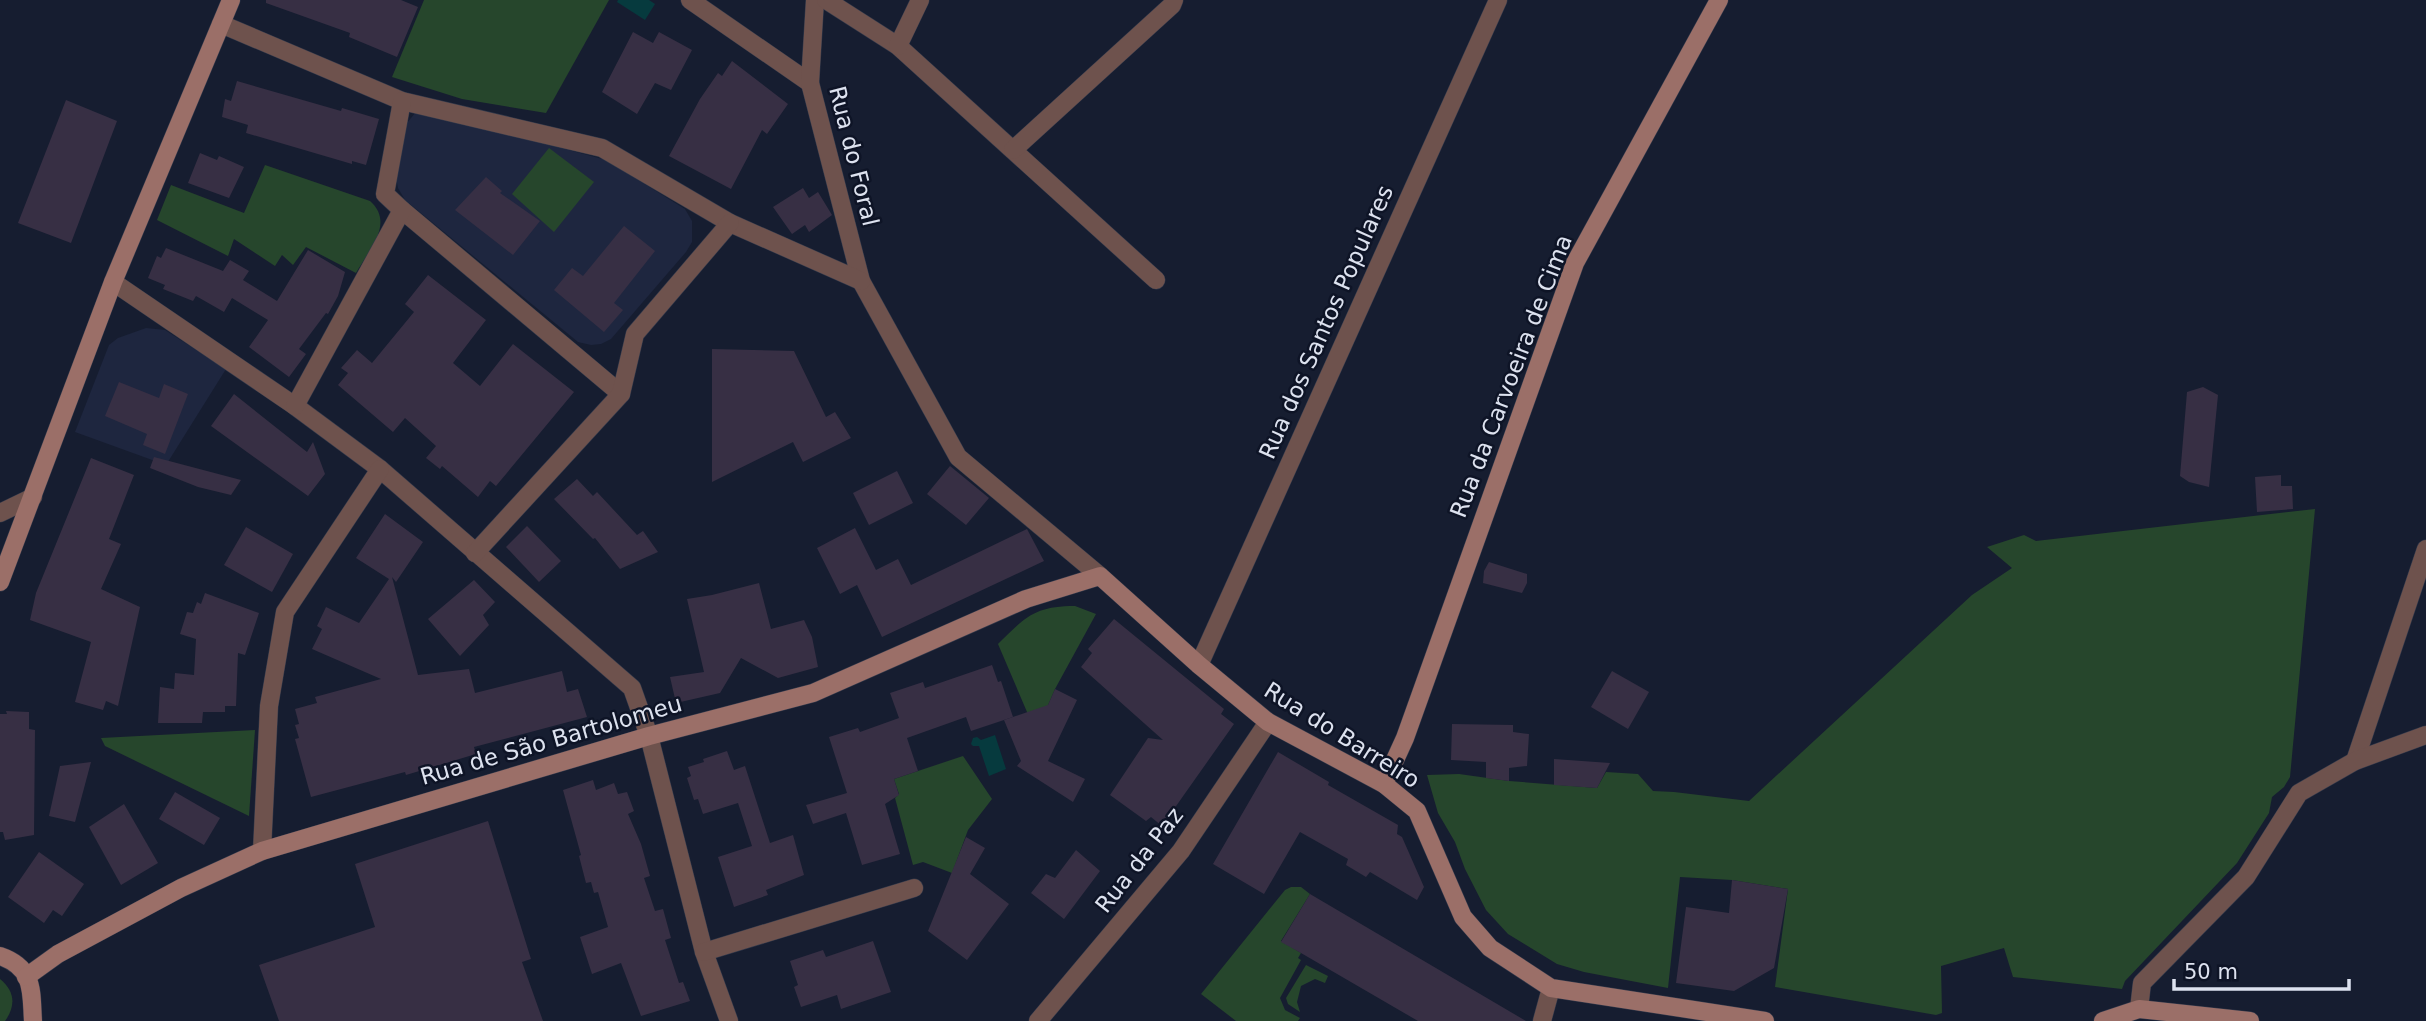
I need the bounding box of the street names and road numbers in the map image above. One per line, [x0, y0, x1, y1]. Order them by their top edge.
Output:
street label: Rua do Foral [824, 83, 884, 229]
street label: Rua dos Santos Populares [1254, 181, 1398, 463]
street label: Rua da Carvoeira de Cima [1445, 231, 1577, 521]
street label: Rua do Barreiro [1259, 677, 1425, 793]
street label: Rua de São Bartolomeu [417, 690, 685, 790]
street label: Rua da Paz [1090, 802, 1188, 918]

